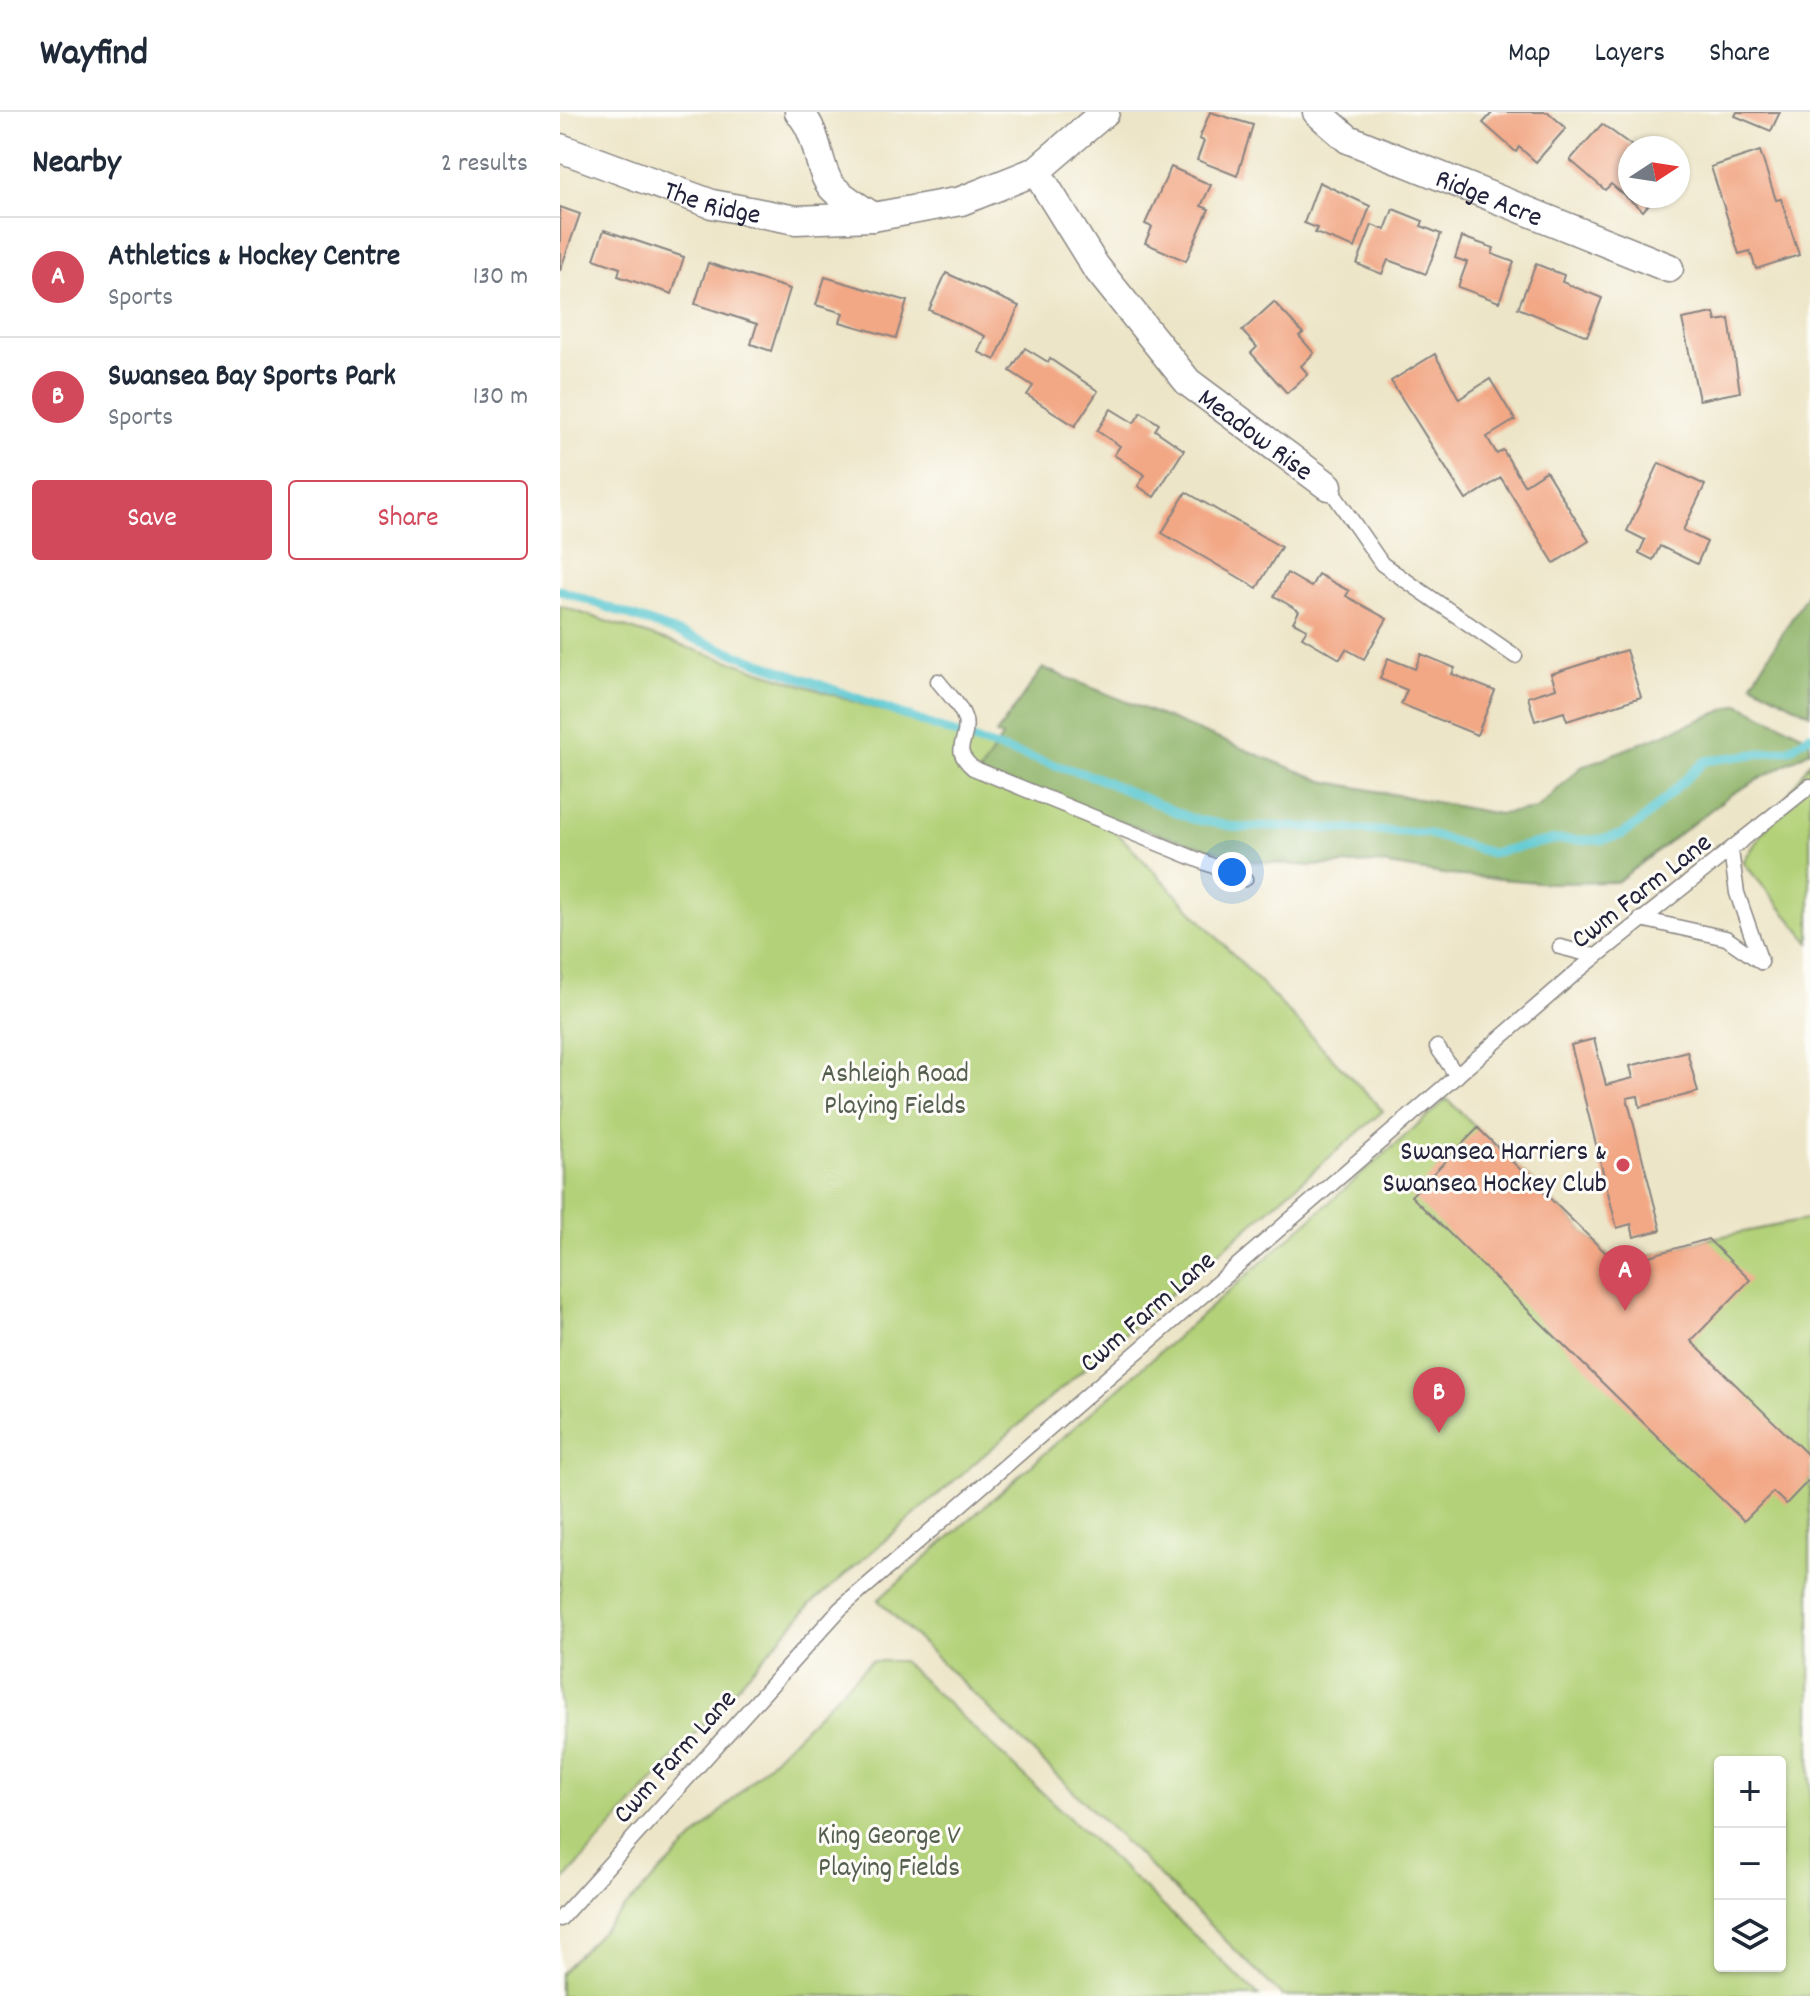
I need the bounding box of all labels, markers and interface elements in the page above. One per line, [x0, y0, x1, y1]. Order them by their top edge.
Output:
text: Wayfind [40, 28, 148, 83]
text: Map [1508, 35, 1551, 75]
text: Layers [1595, 35, 1665, 75]
text: Share [1709, 35, 1770, 75]
north arrow [1618, 136, 1690, 208]
text: Nearby [32, 140, 121, 189]
text: 2 results [441, 146, 528, 183]
street label: Ridge Acre [1428, 161, 1548, 240]
street label: The Ridge [657, 173, 764, 238]
text: Athletics & Hockey Centre [108, 237, 400, 280]
text: A [51, 259, 65, 296]
text: 130 m [473, 259, 528, 296]
text: Sports [108, 280, 173, 317]
text: Swansea Bay Sports Park [108, 357, 396, 400]
text: B [52, 379, 64, 416]
text: 130 m [473, 379, 528, 416]
street label: Meadow Rise [1188, 381, 1320, 493]
text: Sports [108, 400, 173, 437]
button: Save [32, 480, 272, 560]
button: Share [288, 480, 528, 560]
street label: Cwm Farm Lane [1564, 825, 1722, 961]
your location [1212, 852, 1252, 892]
park label: Ashleigh Road Playing Fields [821, 1056, 969, 1128]
place label: Swansea Harriers & Swansea Hockey Club [1383, 1134, 1607, 1206]
marker: Swansea Harriers & Swansea Hockey Club [1614, 1156, 1632, 1174]
street label: Cwm Farm Lane [1072, 1243, 1226, 1384]
pin: A [1599, 1245, 1651, 1311]
pin: B [1413, 1367, 1465, 1433]
street label: Cwm Farm Lane [605, 1682, 748, 1835]
map controls [1714, 1756, 1786, 1972]
button: + [1714, 1756, 1786, 1828]
park label: King George V Playing Fields [817, 1818, 961, 1890]
button: − [1714, 1828, 1786, 1900]
button: layers [1714, 1900, 1786, 1972]

